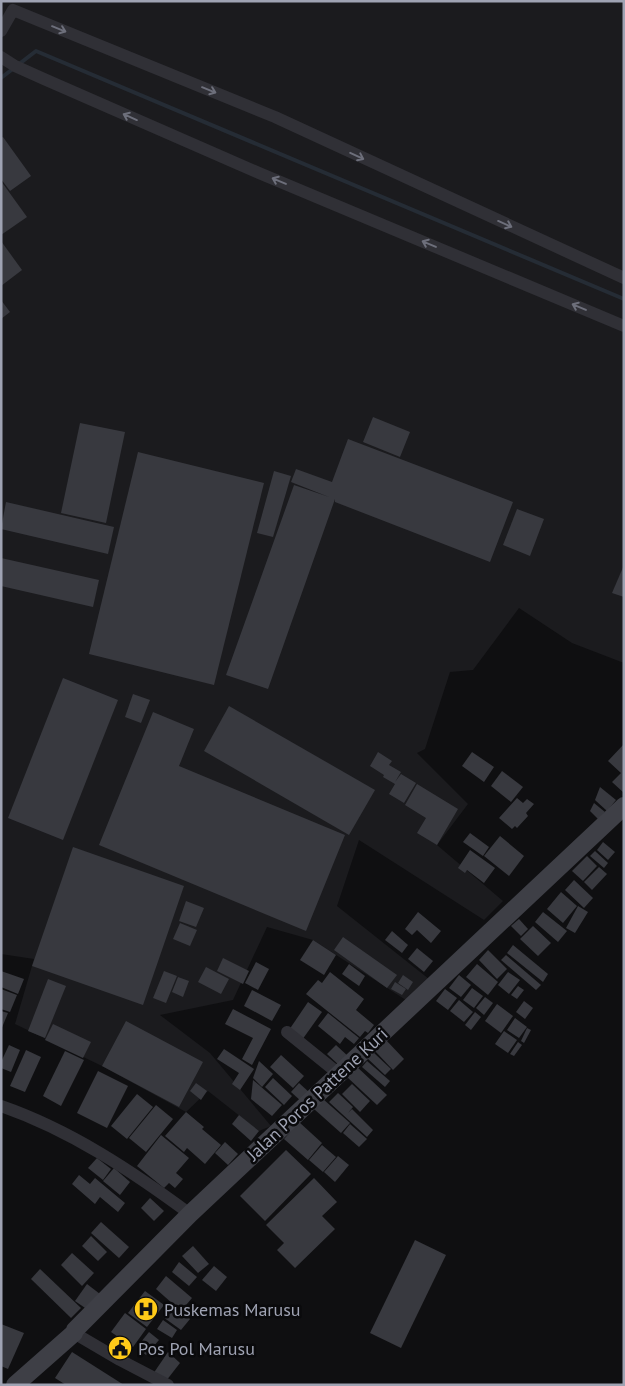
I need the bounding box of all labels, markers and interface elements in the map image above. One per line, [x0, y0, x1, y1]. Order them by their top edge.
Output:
one-way arrow [51, 25, 66, 34]
one-way arrow [201, 86, 216, 96]
one-way arrow [123, 111, 138, 121]
one-way arrow [349, 152, 364, 162]
one-way arrow [272, 176, 287, 186]
one-way arrow [497, 219, 512, 229]
one-way arrow [422, 238, 437, 248]
one-way arrow [572, 301, 587, 311]
street label: Jalan Poros Pattene Kuri [241, 1023, 392, 1166]
hospital icon: Puskemas Marusu [133, 1296, 159, 1322]
place label: Puskemas Marusu [164, 1298, 300, 1321]
public building icon: Pos Pol Marusu [107, 1335, 133, 1361]
place label: Pos Pol Marusu [138, 1337, 255, 1360]

